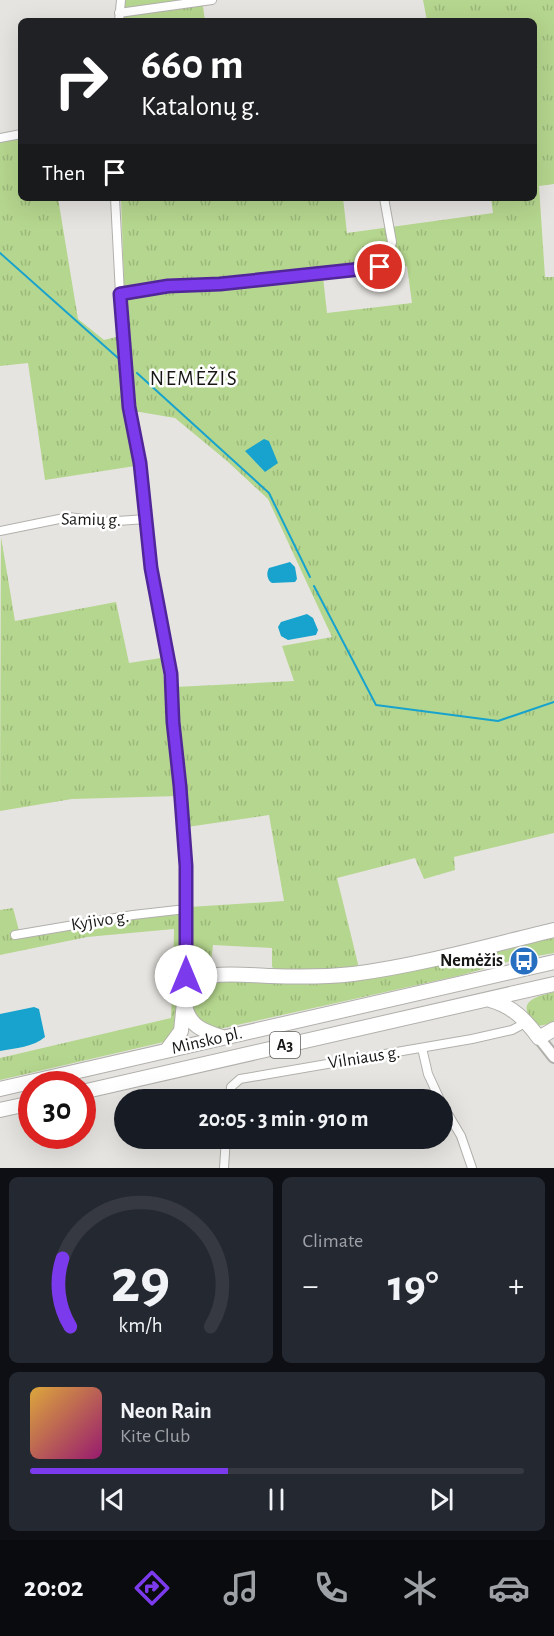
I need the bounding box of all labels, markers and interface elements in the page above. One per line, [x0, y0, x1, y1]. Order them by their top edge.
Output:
icon: right [42, 42, 120, 120]
text: 660 m [141, 44, 244, 86]
text: Katalonų g. [141, 93, 260, 120]
icon: arrive [98, 156, 131, 189]
text: Then [42, 162, 86, 184]
pin [354, 241, 405, 292]
icon: arrive [363, 250, 396, 283]
district label: NEMĖŽIS [150, 366, 238, 389]
street label: Samių g. [61, 510, 121, 530]
street label: Kyjivo g. [70, 908, 130, 934]
position arrow [154, 944, 218, 1008]
bus stop icon: Nemėžis [508, 945, 540, 977]
place label: Nemėžis [440, 952, 503, 970]
street label: Minsko pl. [170, 1024, 244, 1058]
road number: A3 [270, 1032, 300, 1058]
street label: Vilniaus g. [327, 1043, 401, 1073]
speed limit sign: 30 [18, 1071, 96, 1149]
text: 20:05 · 3 min · 910 m [198, 1108, 369, 1130]
text: Climate [303, 1231, 363, 1251]
text: 29 [111, 1251, 171, 1313]
text: 19° [388, 1264, 439, 1309]
text: − [303, 1270, 318, 1303]
text: + [508, 1270, 524, 1303]
text: km/h [119, 1315, 163, 1336]
text: Neon Rain [120, 1400, 212, 1422]
text: Kite Club [120, 1426, 190, 1446]
icon: previous [96, 1483, 129, 1516]
icon: pause [260, 1483, 293, 1516]
icon: next [425, 1483, 458, 1516]
icon: directions [131, 1567, 173, 1609]
icon: music [220, 1567, 262, 1609]
icon: phone [310, 1567, 352, 1609]
icon: climate [399, 1567, 441, 1609]
icon: car [488, 1567, 530, 1609]
text: 20:02 [24, 1574, 83, 1601]

